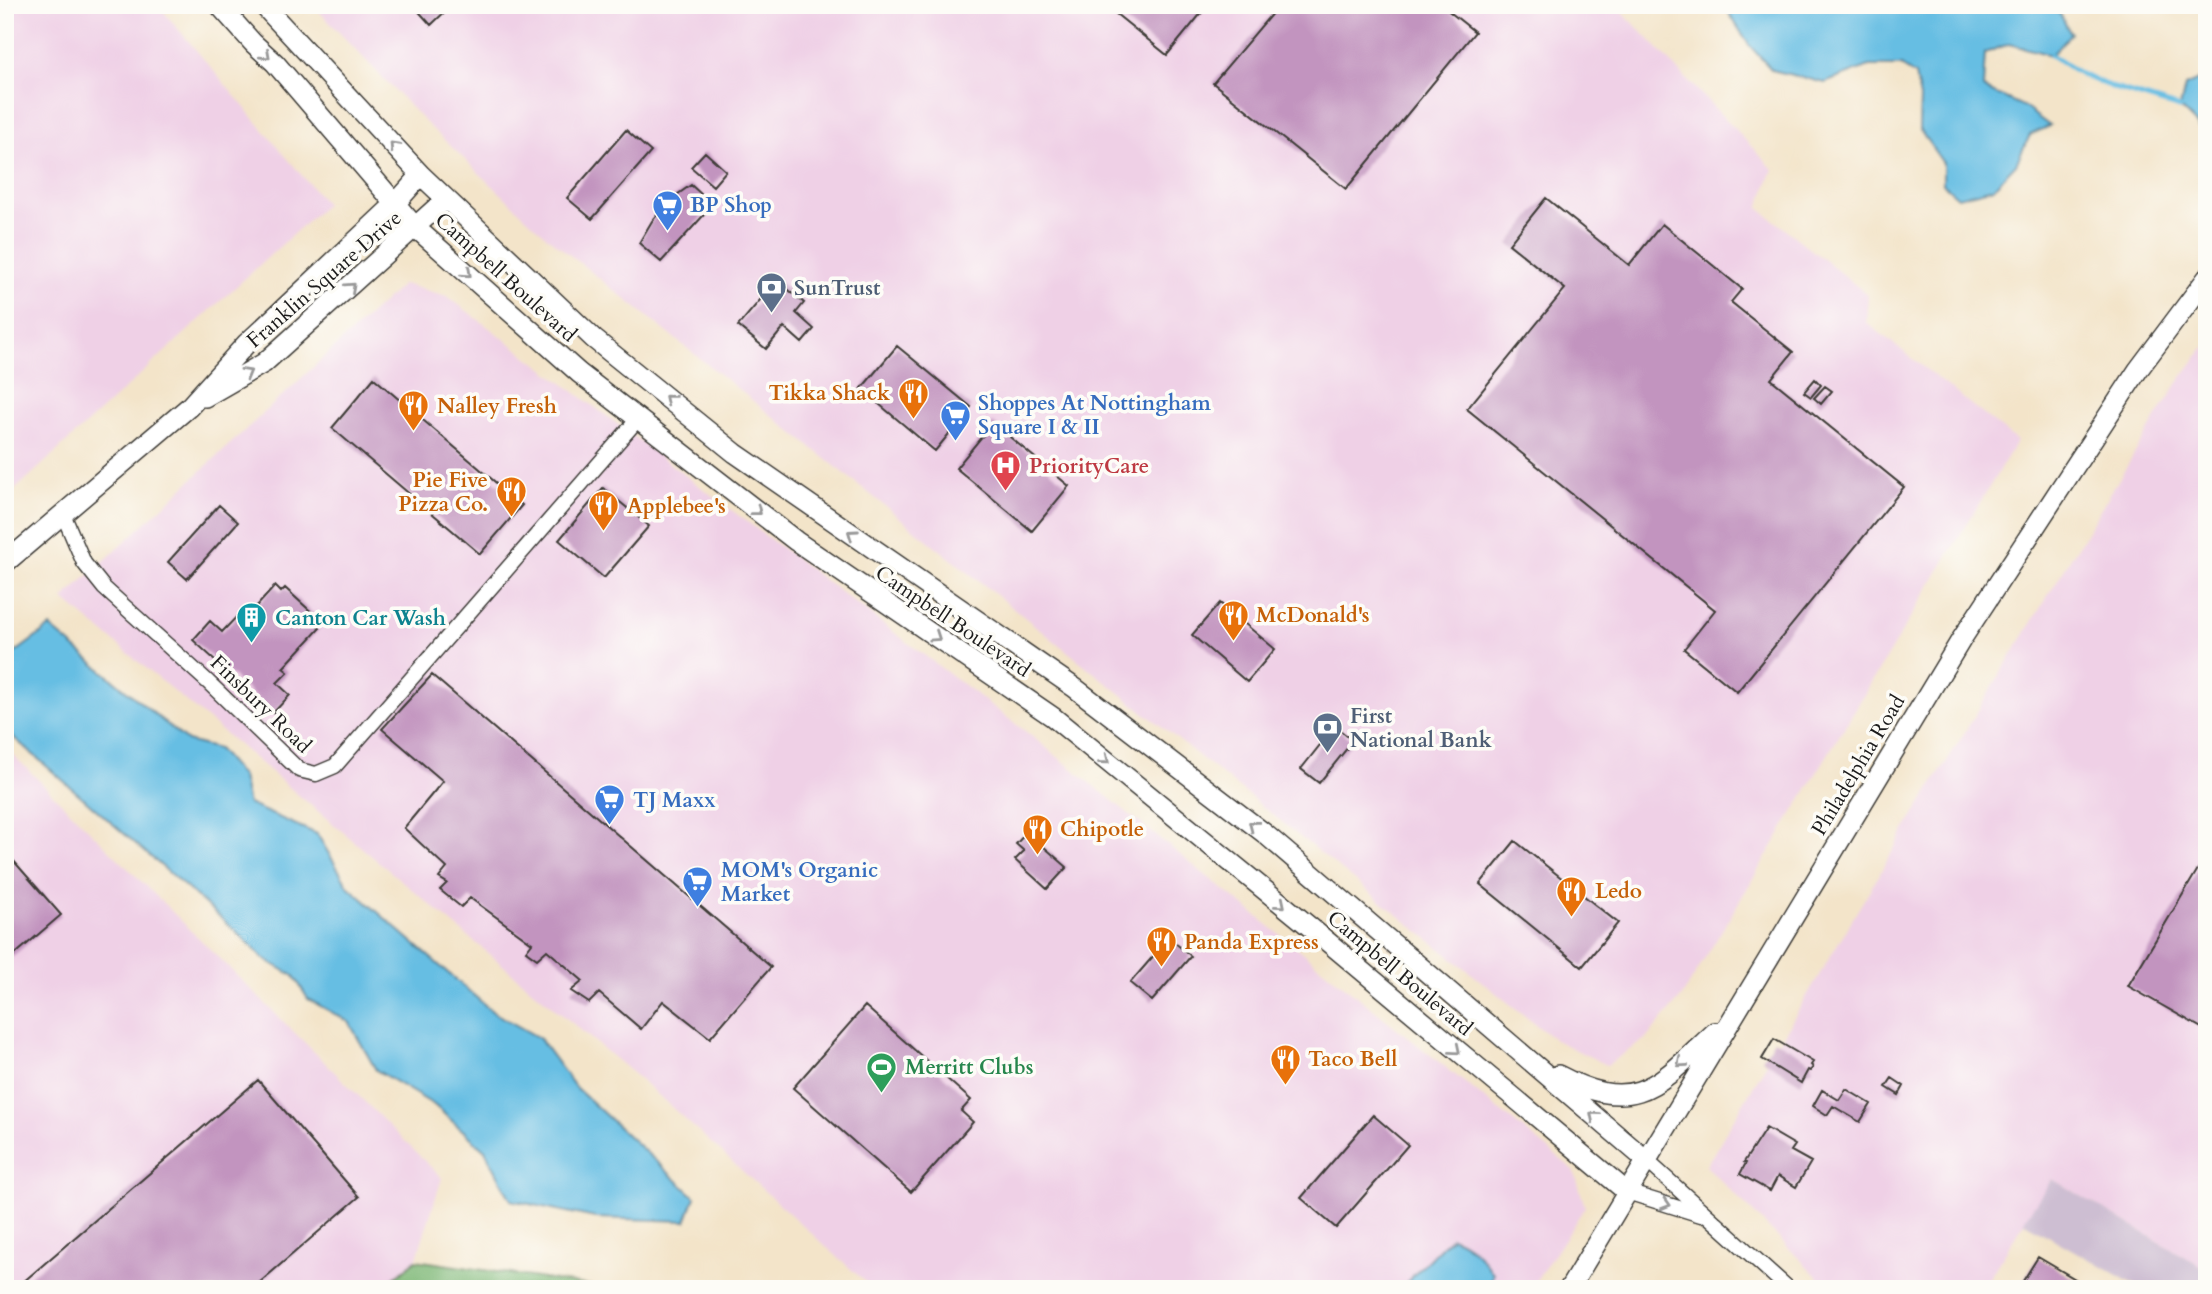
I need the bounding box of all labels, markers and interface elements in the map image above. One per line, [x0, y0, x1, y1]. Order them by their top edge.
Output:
one-way arrow [258, 47, 271, 59]
one-way arrow [389, 141, 402, 154]
supermarket icon: BP Shop [650, 188, 684, 232]
place label: BP Shop [690, 191, 772, 220]
street label: Franklin Square Drive [241, 204, 408, 355]
street label: Campbell Boulevard [428, 206, 583, 349]
one-way arrow [459, 265, 472, 277]
bank icon: SunTrust [754, 271, 788, 315]
place label: SunTrust [794, 274, 881, 303]
one-way arrow [343, 283, 356, 295]
one-way arrow [240, 368, 252, 381]
restaurant icon: Tikka Shack [896, 376, 930, 420]
place label: Tikka Shack [769, 379, 890, 408]
restaurant icon: Nalley Fresh [397, 389, 431, 433]
place label: Shoppes At Nottingham Square I & II [978, 389, 1211, 442]
place label: Nalley Fresh [437, 392, 557, 421]
one-way arrow [664, 395, 676, 408]
supermarket icon: Shoppes At Nottingham Square I & II [938, 398, 972, 442]
hospital icon: PriorityCare [989, 449, 1023, 493]
place label: PriorityCare [1029, 452, 1149, 481]
place label: Pie Five Pizza Co. [398, 466, 488, 519]
restaurant icon: Pie Five Pizza Co. [494, 475, 528, 519]
restaurant icon: Applebee's [587, 489, 621, 533]
place label: Applebee's [627, 492, 726, 521]
one-way arrow [749, 502, 761, 515]
one-way arrow [847, 530, 860, 542]
street label: Campbell Boulevard [869, 559, 1036, 684]
restaurant icon: McDonald's [1216, 598, 1250, 642]
building icon: Canton Car Wash [235, 601, 269, 645]
place label: McDonald's [1256, 601, 1370, 630]
place label: Canton Car Wash [275, 604, 446, 633]
one-way arrow [928, 629, 941, 641]
street label: Finsbury Road [204, 649, 318, 760]
street label: Philadelphia Road [1805, 689, 1912, 841]
place label: First National Bank [1350, 702, 1492, 755]
bank icon: First National Bank [1310, 711, 1344, 755]
one-way arrow [1097, 752, 1110, 764]
supermarket icon: TJ Maxx [593, 783, 627, 827]
place label: TJ Maxx [633, 786, 716, 815]
restaurant icon: Chipotle [1020, 812, 1054, 856]
place label: Chipotle [1060, 815, 1144, 844]
one-way arrow [1249, 820, 1261, 833]
place label: MOM's Organic Market [721, 856, 878, 909]
supermarket icon: MOM's Organic Market [681, 865, 715, 909]
restaurant icon: Ledo [1555, 874, 1589, 918]
place label: Ledo [1595, 877, 1642, 906]
one-way arrow [1273, 896, 1286, 908]
street label: Campbell Boulevard [1321, 904, 1479, 1043]
restaurant icon: Panda Express [1144, 925, 1178, 969]
place label: Panda Express [1184, 928, 1319, 957]
one-way arrow [1449, 1041, 1461, 1054]
restaurant icon: Taco Bell [1268, 1042, 1302, 1086]
place label: Taco Bell [1308, 1045, 1397, 1074]
sports icon: Merritt Clubs [865, 1050, 899, 1094]
place label: Merritt Clubs [905, 1053, 1034, 1082]
one-way arrow [1676, 1055, 1689, 1067]
one-way arrow [1589, 1112, 1602, 1124]
one-way arrow [1660, 1196, 1672, 1211]

